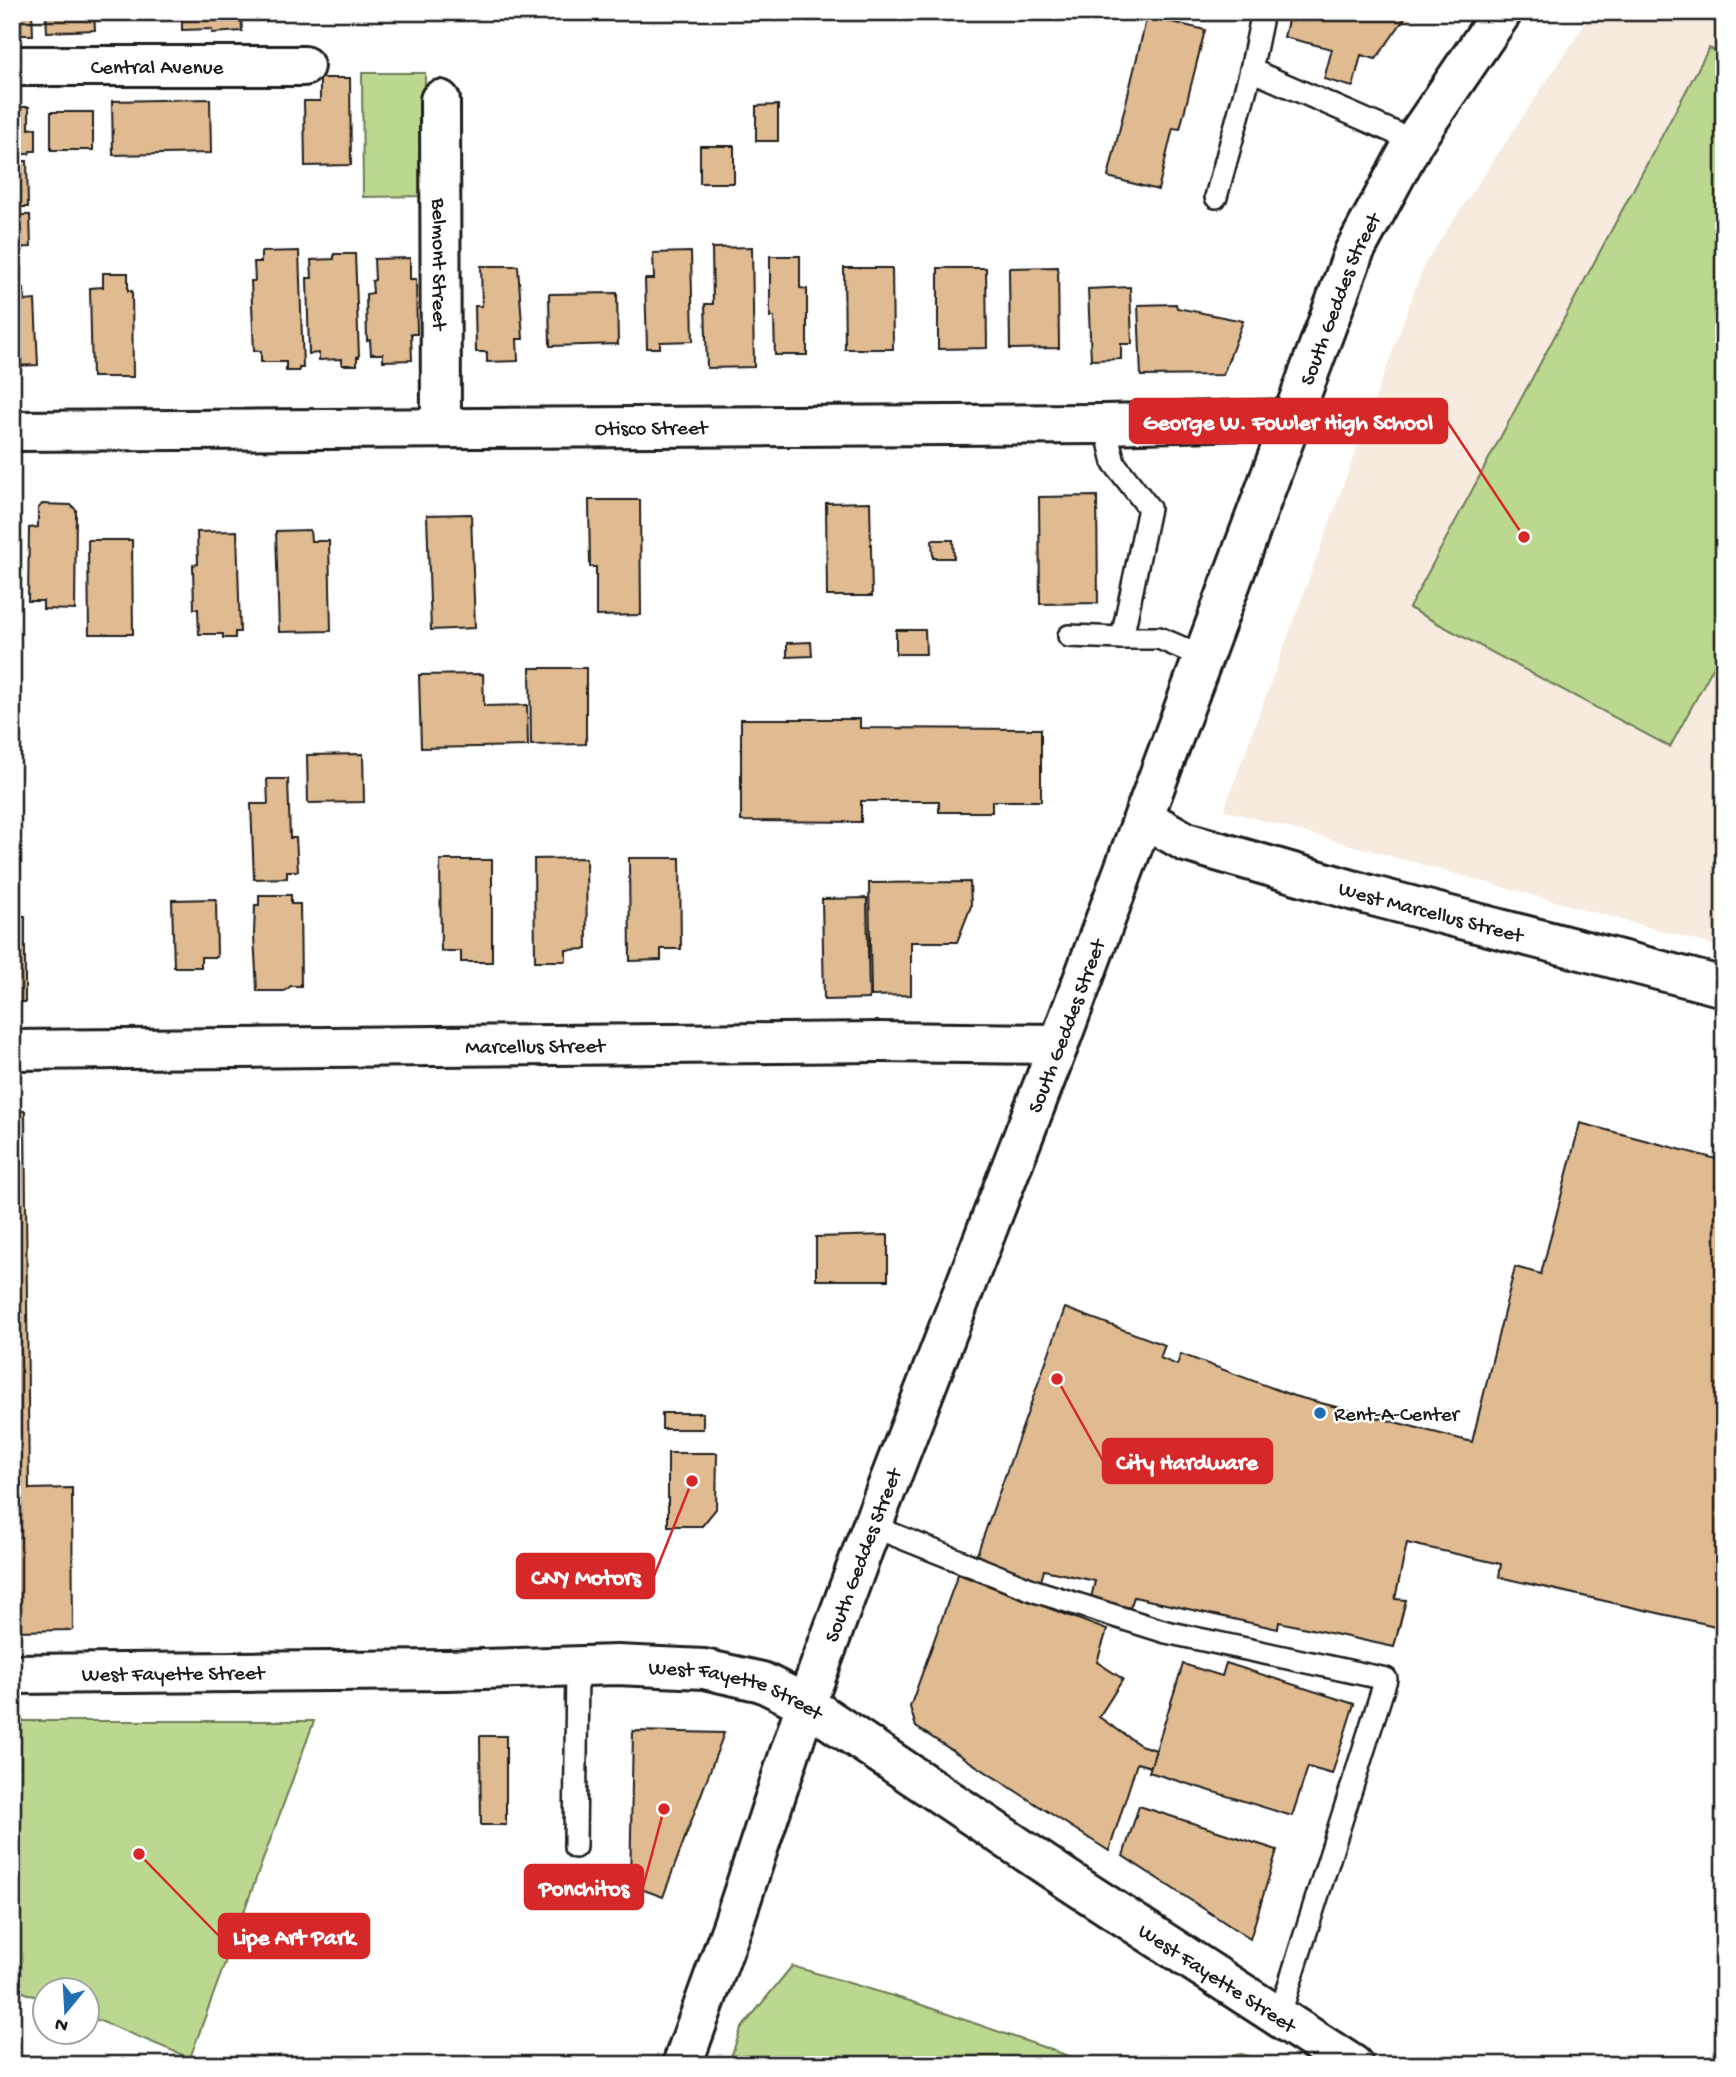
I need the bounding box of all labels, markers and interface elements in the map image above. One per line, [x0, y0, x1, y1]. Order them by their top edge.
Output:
street label: Central Avenue [91, 57, 225, 82]
street label: Belmont Street [424, 197, 450, 332]
street label: South Geddes Street [1296, 208, 1390, 389]
callout: George W. Fowler High School [1130, 399, 1447, 443]
text: George W. Fowler High School [1143, 411, 1433, 438]
street label: Otisco Street [595, 418, 710, 443]
street label: West Marcellus Street [1335, 878, 1527, 951]
street label: South Geddes Street [1024, 934, 1114, 1117]
street label: Marcellus Street [465, 1036, 607, 1062]
place label: Rent-A-Center [1334, 1404, 1461, 1429]
marker: Rent-A-Center [1312, 1405, 1328, 1421]
callout: City Hardware [1103, 1439, 1272, 1483]
text: City Hardware [1116, 1451, 1259, 1478]
street label: South Geddes Street [821, 1463, 910, 1646]
callout: CNY Motors [517, 1554, 654, 1598]
text: CNY Motors [531, 1566, 642, 1593]
street label: West Fayette Street [648, 1657, 828, 1729]
street label: West Fayette Street [82, 1663, 267, 1689]
callout: Ponchitos [525, 1865, 643, 1909]
text: Ponchitos [537, 1877, 631, 1904]
callout: Lipe Art Park [219, 1914, 369, 1958]
street label: West Fayette Street [1132, 1920, 1301, 2042]
text: Lipe Art Park [233, 1926, 358, 1953]
north arrow [32, 1976, 102, 2046]
text: N [52, 2011, 71, 2037]

